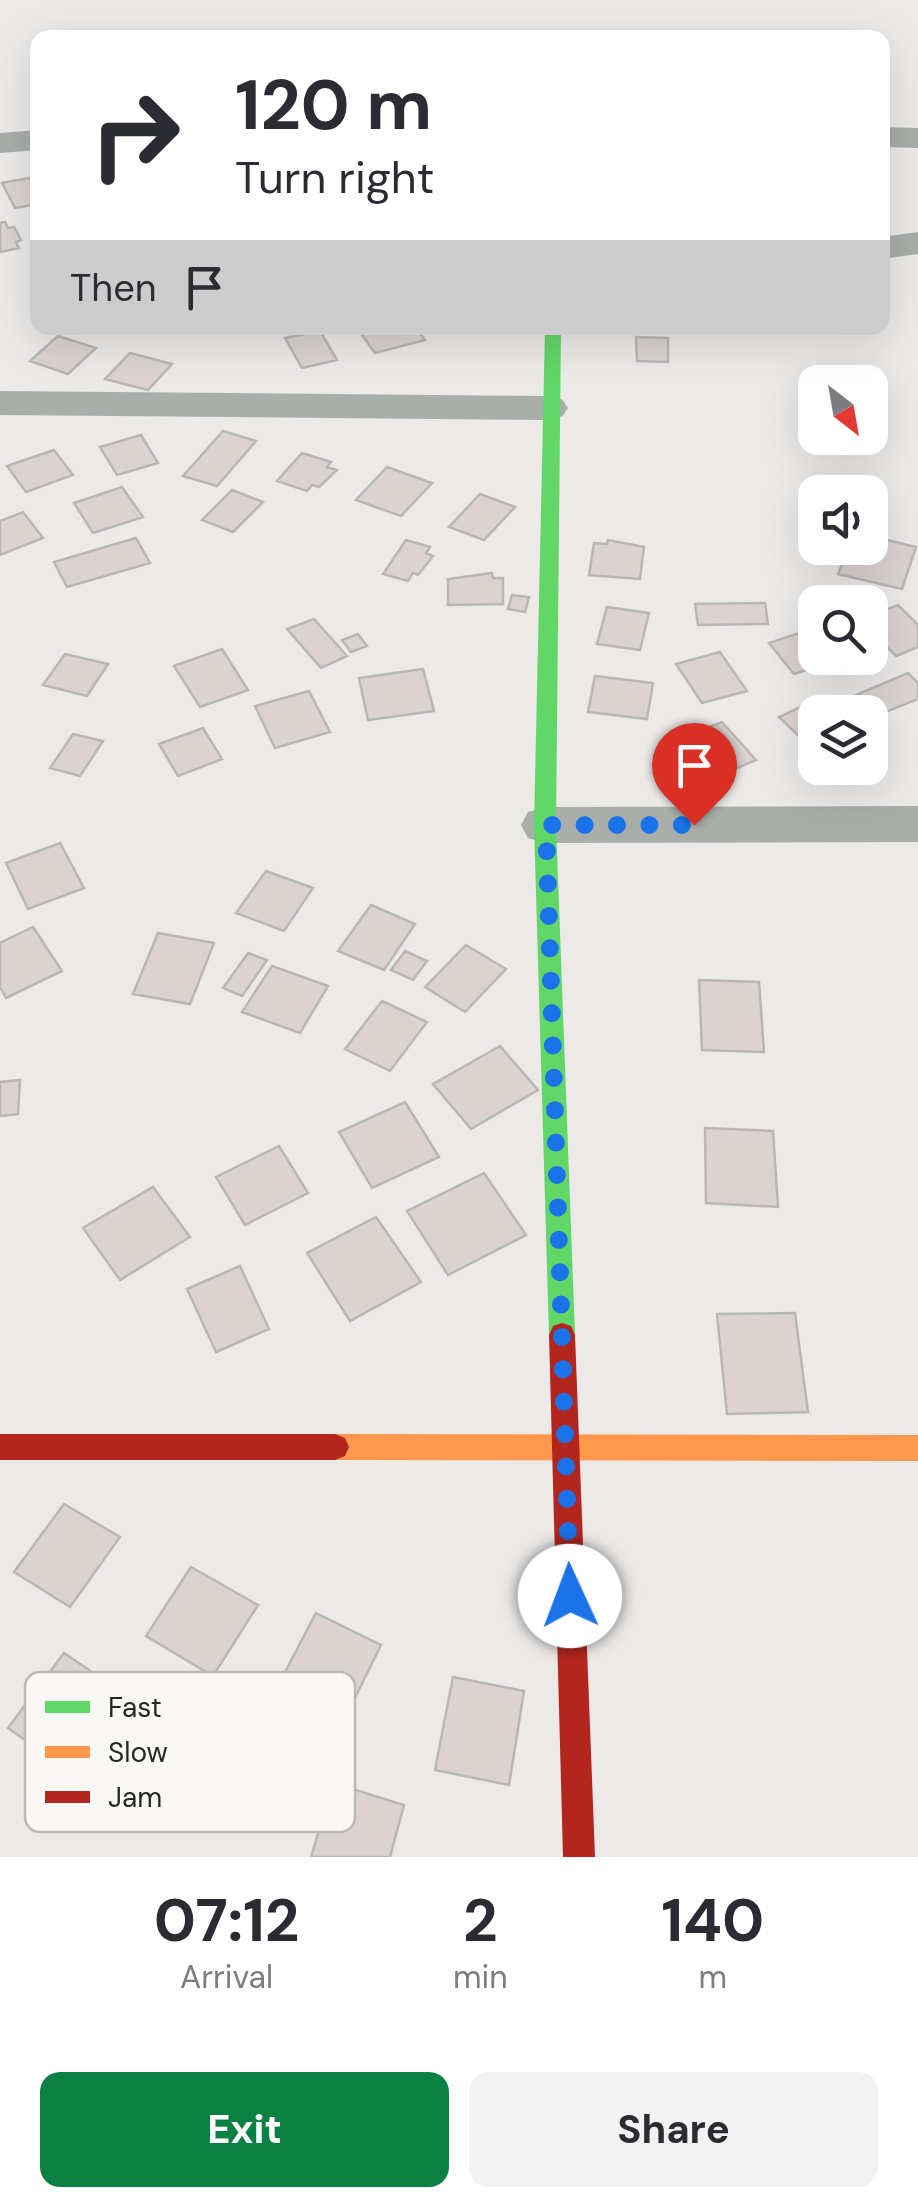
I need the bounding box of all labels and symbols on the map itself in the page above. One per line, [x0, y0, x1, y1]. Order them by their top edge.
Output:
north arrow [798, 365, 888, 455]
pin [652, 723, 737, 826]
position arrow [518, 1544, 622, 1648]
legend [25, 1672, 355, 1832]
text: Fast [108, 1689, 162, 1726]
text: Slow [108, 1734, 168, 1771]
text: Jam [108, 1779, 162, 1816]

